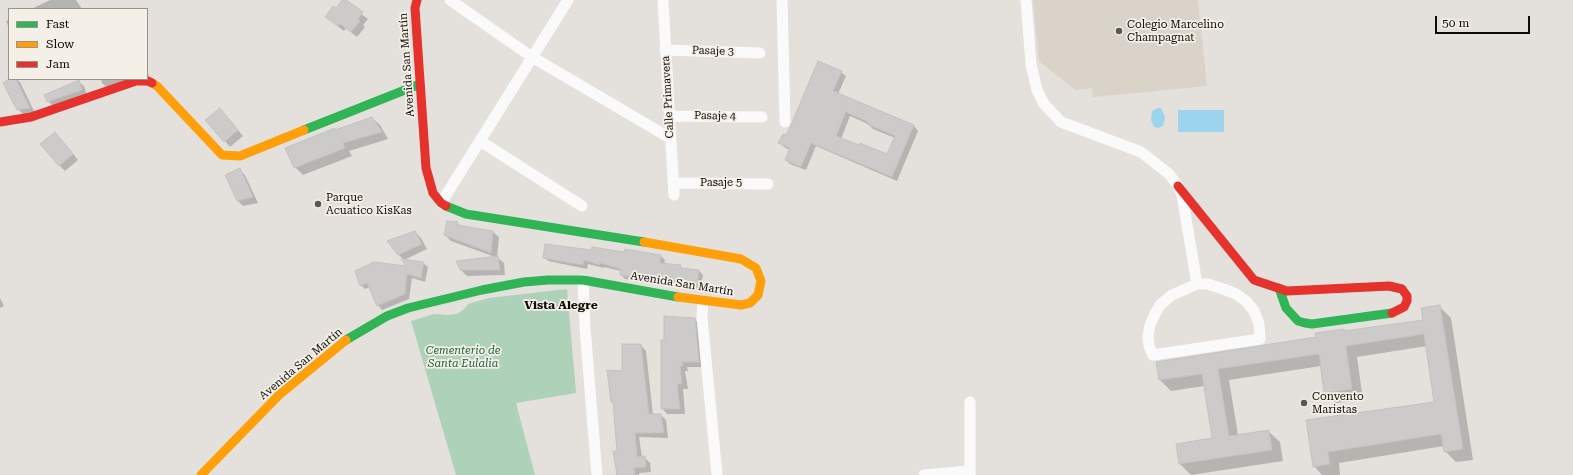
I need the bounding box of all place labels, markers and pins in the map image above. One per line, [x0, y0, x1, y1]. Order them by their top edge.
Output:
place label: Colegio Marcelino Champagnat [1127, 18, 1224, 44]
marker: Colegio Marcelino Champagnat [1114, 26, 1124, 36]
place label: Parque Acuatico KisKas [326, 191, 412, 217]
marker: Parque Acuatico KisKas [313, 199, 323, 209]
place label: Convento Maristas [1312, 390, 1364, 416]
marker: Convento Maristas [1299, 398, 1309, 408]

